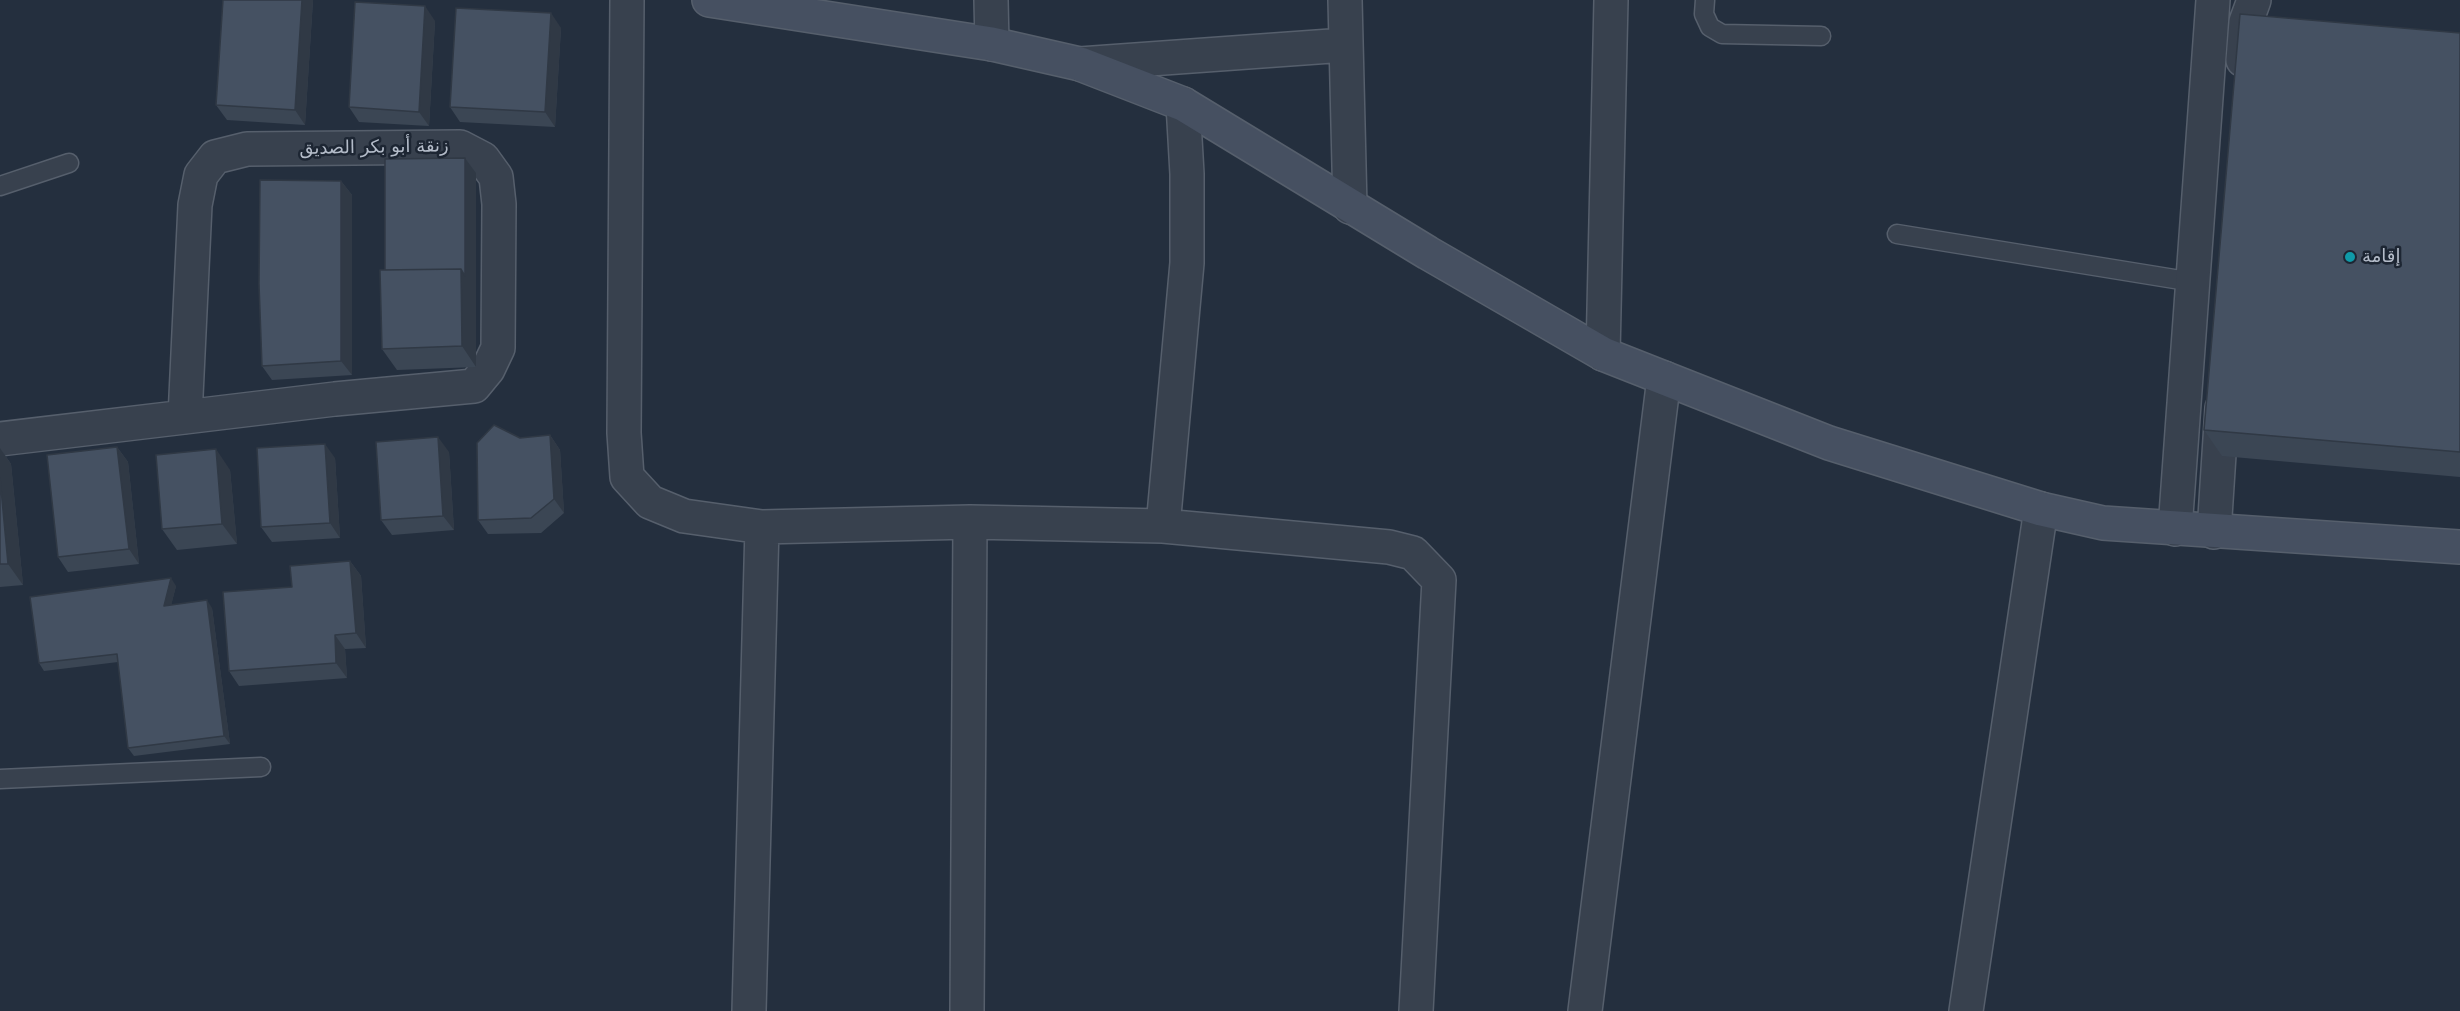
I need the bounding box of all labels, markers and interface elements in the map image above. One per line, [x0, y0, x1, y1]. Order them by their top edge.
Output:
street label: زنقة أبو بكر الصديق [299, 136, 449, 160]
place label: إقامة [2362, 246, 2400, 268]
marker: إقامة [2343, 250, 2357, 264]

